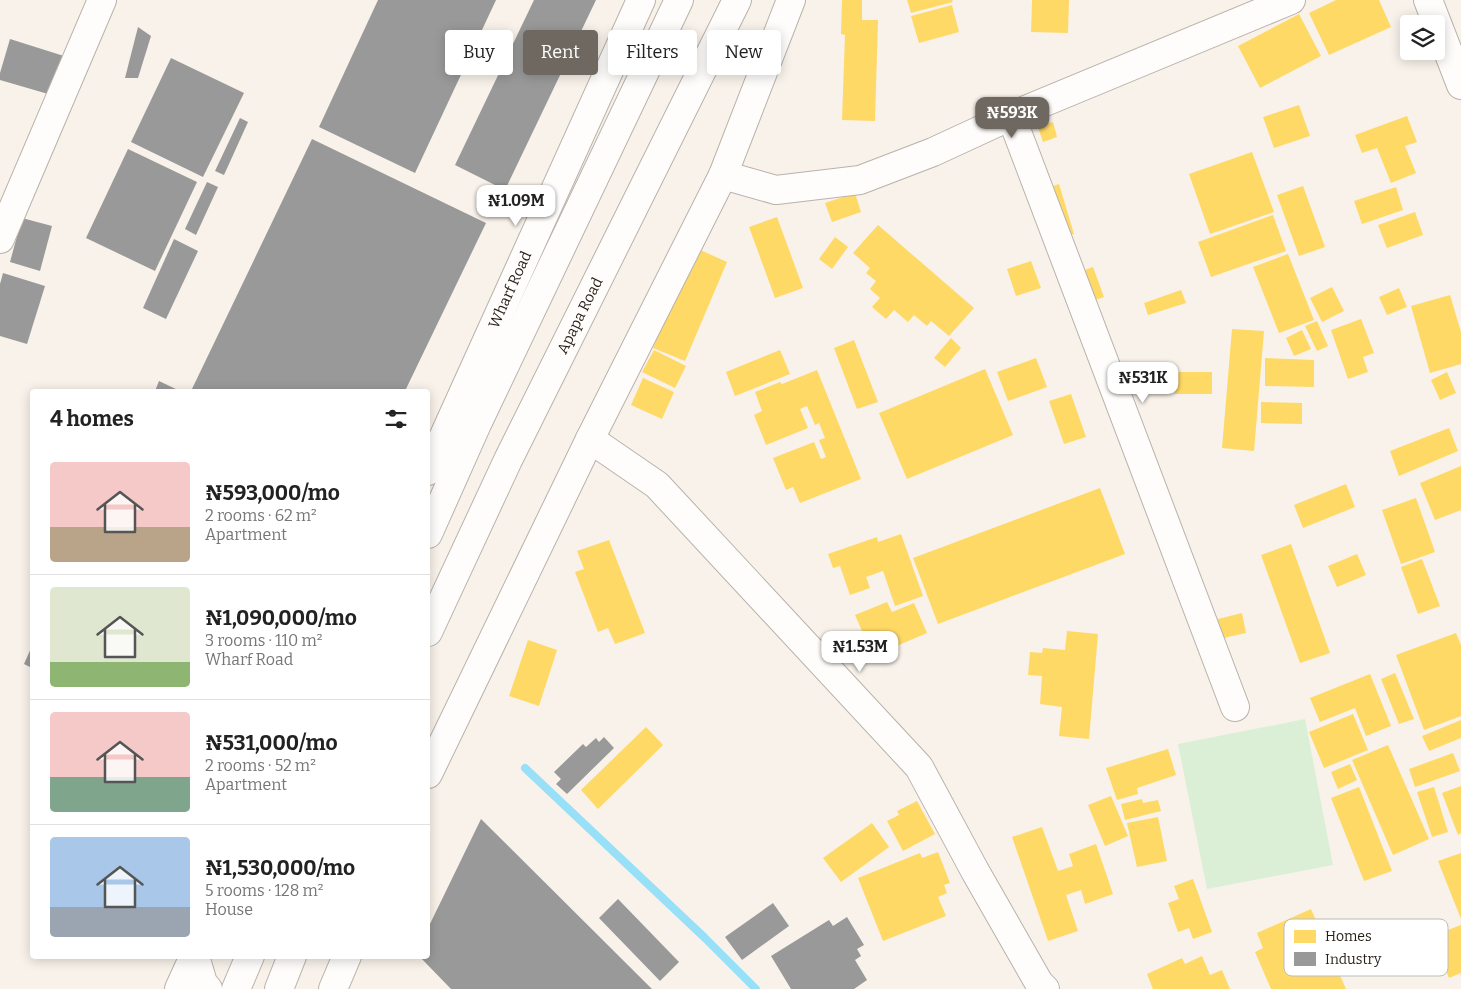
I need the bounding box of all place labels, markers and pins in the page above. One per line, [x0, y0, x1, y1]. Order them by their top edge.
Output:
pin: ₦593K [977, 96, 1047, 139]
pin: ₦1.09M [475, 184, 557, 227]
pin: ₦531K [1108, 362, 1178, 404]
pin: ₦1.53M [819, 630, 901, 673]

